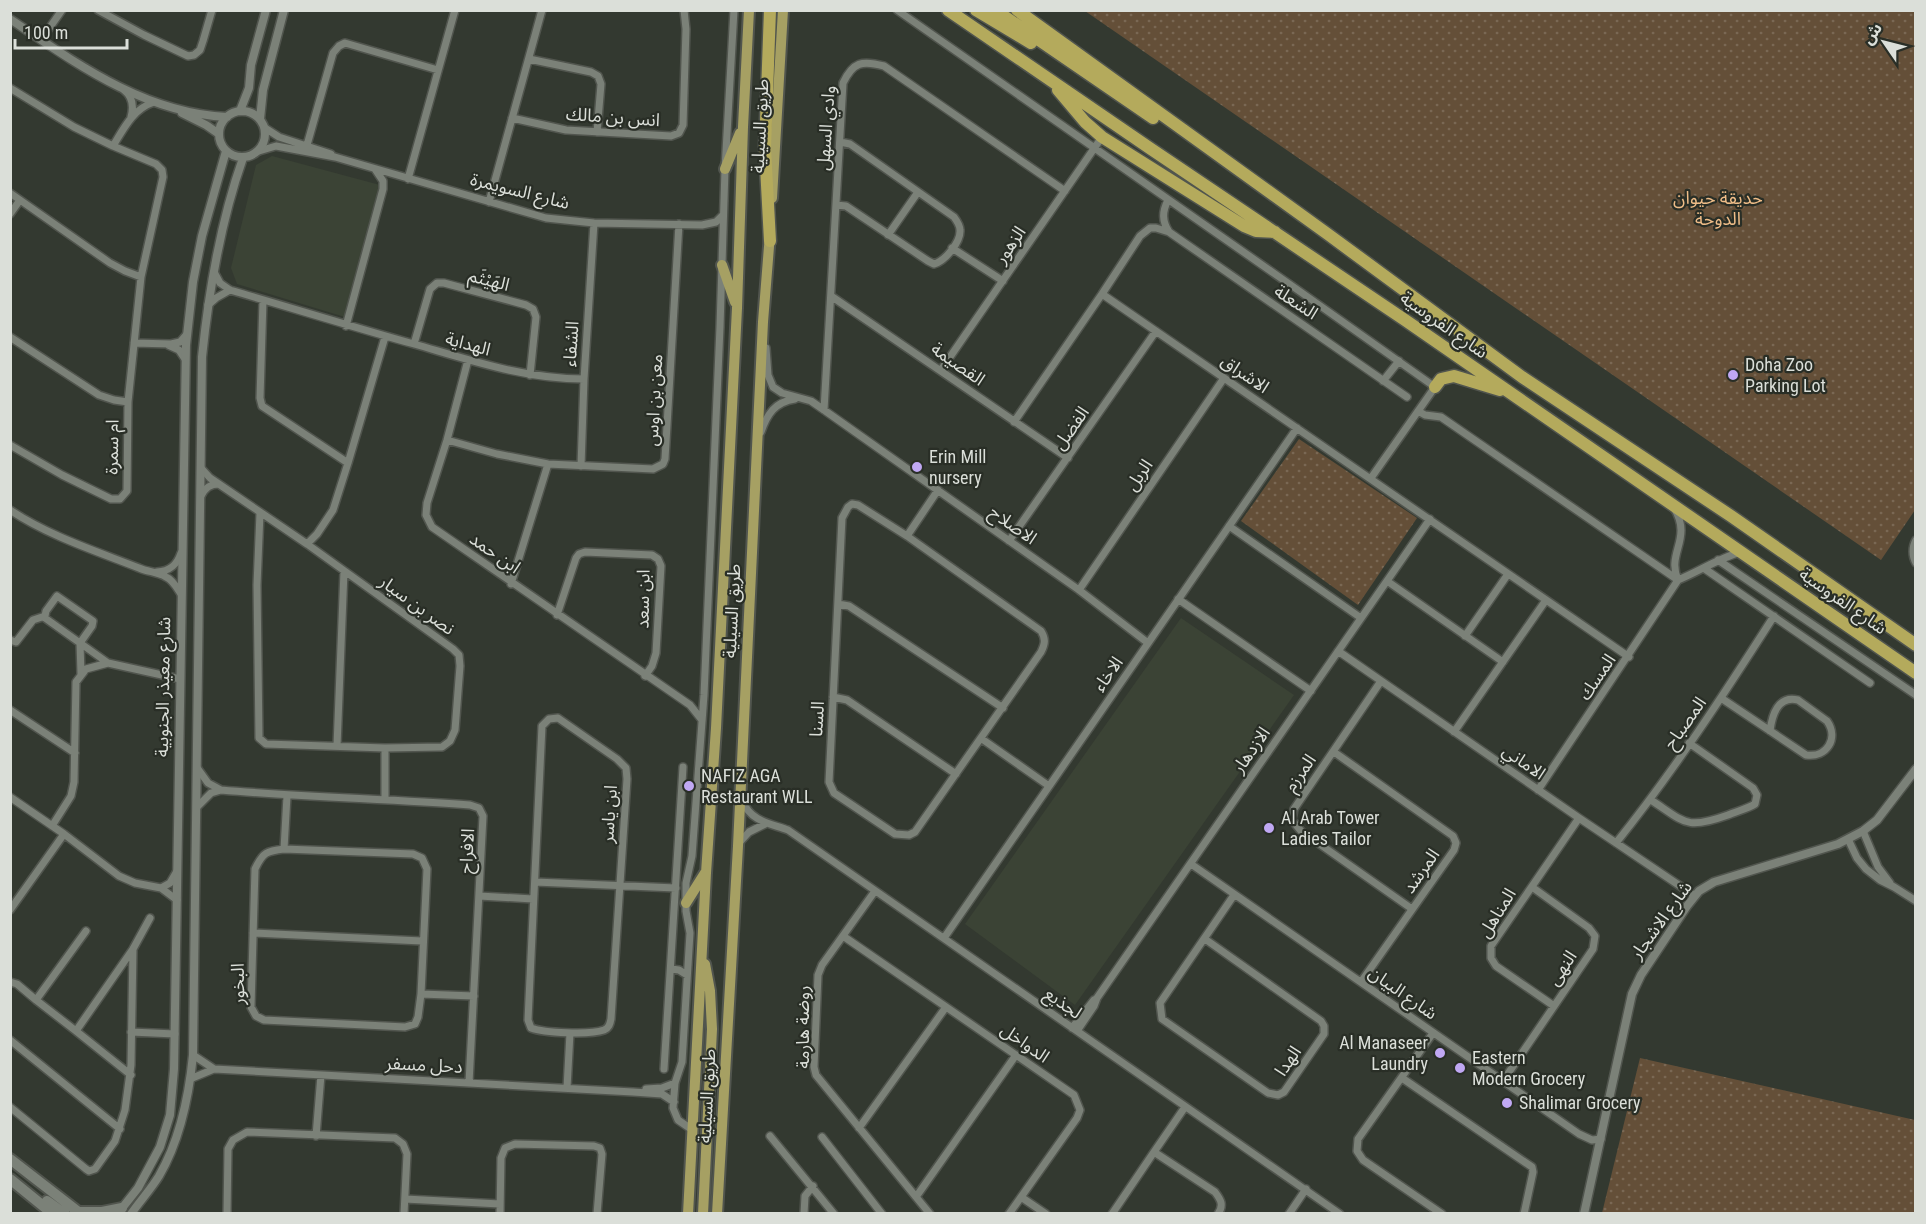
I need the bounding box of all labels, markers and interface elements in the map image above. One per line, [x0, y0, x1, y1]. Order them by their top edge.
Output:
scale bar [15, 12, 128, 50]
north arrow [1854, 12, 1914, 72]
text: ش [1858, 19, 1886, 48]
text: 100 m [24, 22, 68, 43]
street label: طريق السيلية [747, 78, 773, 174]
street label: وادي السهل [812, 85, 842, 171]
street label: انس بن مالك [565, 103, 661, 131]
street label: شارع السويمرة [467, 168, 572, 217]
park label: حديقة حيوان الدوحة [1673, 187, 1763, 229]
street label: الزهور [989, 222, 1031, 269]
street label: الهَيْثَم [466, 264, 512, 298]
street label: الشعلة [1271, 280, 1322, 323]
street label: شارع الفروسية [1394, 287, 1492, 366]
street label: الشفاء [558, 320, 583, 368]
street label: الهداية [443, 327, 493, 360]
street label: القصيمة [927, 338, 989, 390]
street label: الاشراق [1217, 350, 1273, 398]
street label: معن بن اوس [641, 353, 667, 447]
place label: Doha Zoo Parking Lot [1745, 354, 1826, 396]
marker: Doha Zoo Parking Lot [1726, 368, 1740, 382]
street label: الفضل [1048, 402, 1094, 454]
street label: ام سمرة [101, 419, 126, 475]
place label: Erin Mill nursery [929, 446, 986, 488]
street label: الربل [1121, 455, 1157, 495]
marker: Erin Mill nursery [910, 460, 924, 474]
street label: الاصلاح [984, 501, 1041, 551]
street label: ابن حمد [465, 528, 525, 578]
street label: طريق السيلية [719, 563, 745, 659]
street label: شارع الفروسية [1793, 563, 1891, 642]
street label: ابن سعد [631, 569, 655, 629]
street label: نصر بن سيار [374, 570, 459, 640]
street label: شارع معيذر الجنوبية [151, 617, 178, 757]
street label: المسك [1574, 650, 1620, 704]
street label: الاخاء [1088, 652, 1127, 695]
street label: المصباح [1659, 692, 1713, 755]
street label: السنا [805, 701, 828, 737]
street label: الازدهار [1227, 723, 1275, 778]
street label: الاماني [1497, 739, 1550, 786]
street label: المرزم [1279, 750, 1323, 798]
place label: NAFIZ AGA Restaurant WLL [701, 765, 813, 807]
marker: NAFIZ AGA Restaurant WLL [682, 779, 696, 793]
street label: ابن ياسر [596, 784, 622, 845]
place label: Al Arab Tower Ladies Tailor [1281, 807, 1380, 849]
marker: Al Arab Tower Ladies Tailor [1262, 821, 1276, 835]
street label: الافراح [455, 828, 481, 874]
street label: المرشد [1398, 844, 1444, 898]
street label: شارع الاشجار [1625, 877, 1699, 966]
street label: المناهل [1473, 884, 1521, 942]
street label: النهى [1542, 946, 1582, 990]
street label: شارع البيان [1363, 961, 1442, 1027]
street label: البخور [227, 963, 249, 1006]
street label: لجذيع [1038, 982, 1086, 1026]
street label: روضة هارمة [792, 985, 814, 1069]
street label: الدواخل [996, 1018, 1054, 1068]
place label: Al Manaseer Laundry [1339, 1032, 1429, 1074]
street label: الهدا [1270, 1042, 1305, 1080]
marker: Al Manaseer Laundry [1433, 1046, 1447, 1060]
place label: Eastern Modern Grocery [1472, 1047, 1586, 1089]
street label: طريق السيلية [694, 1048, 720, 1144]
street label: دحل مسفر [384, 1052, 463, 1078]
marker: Eastern Modern Grocery [1453, 1061, 1467, 1075]
place label: Shalimar Grocery [1519, 1092, 1641, 1113]
marker: Shalimar Grocery [1500, 1096, 1514, 1110]

